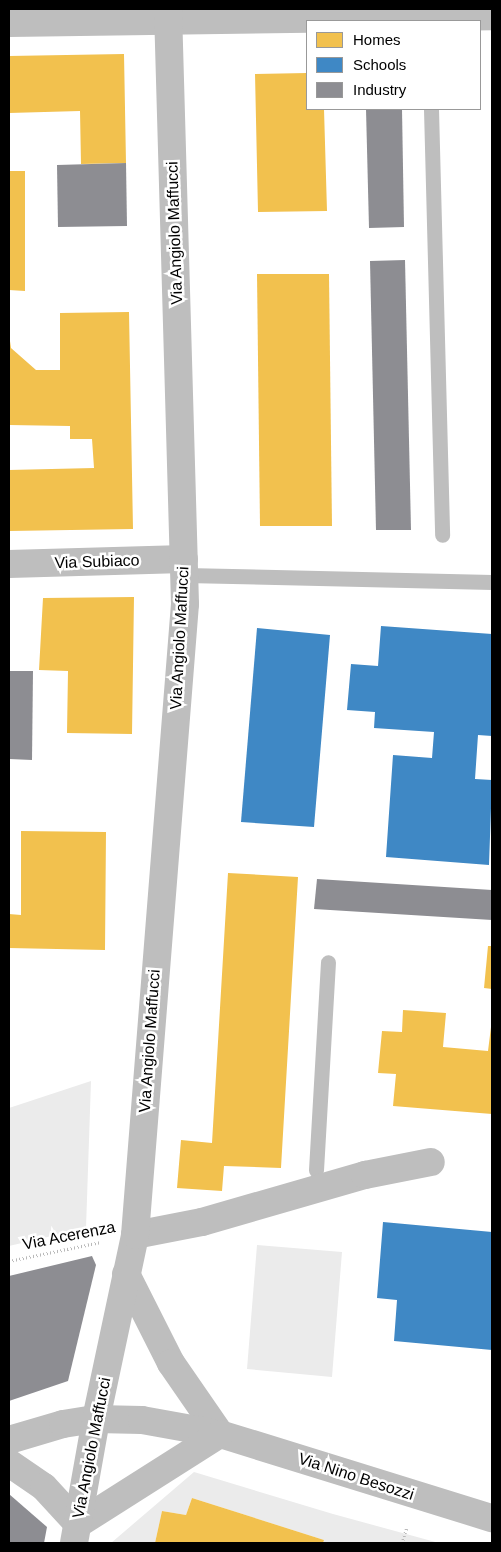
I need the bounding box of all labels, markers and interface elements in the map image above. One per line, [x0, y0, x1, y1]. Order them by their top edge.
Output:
legend [306, 20, 481, 110]
text: Homes [353, 31, 401, 48]
text: Schools [353, 56, 406, 73]
text: Industry [353, 81, 406, 98]
street label: Via Angiolo Maffucci [163, 161, 187, 305]
street label: Via Subiaco [54, 551, 140, 573]
street label: Via Angiolo Maffucci [167, 565, 193, 711]
street label: Via Angiolo Maffucci [135, 968, 165, 1114]
street label: Via Acerenza [21, 1218, 117, 1254]
street label: Via Angiolo Maffucci [69, 1375, 115, 1521]
street label: Via Nino Besozzi [296, 1449, 416, 1505]

